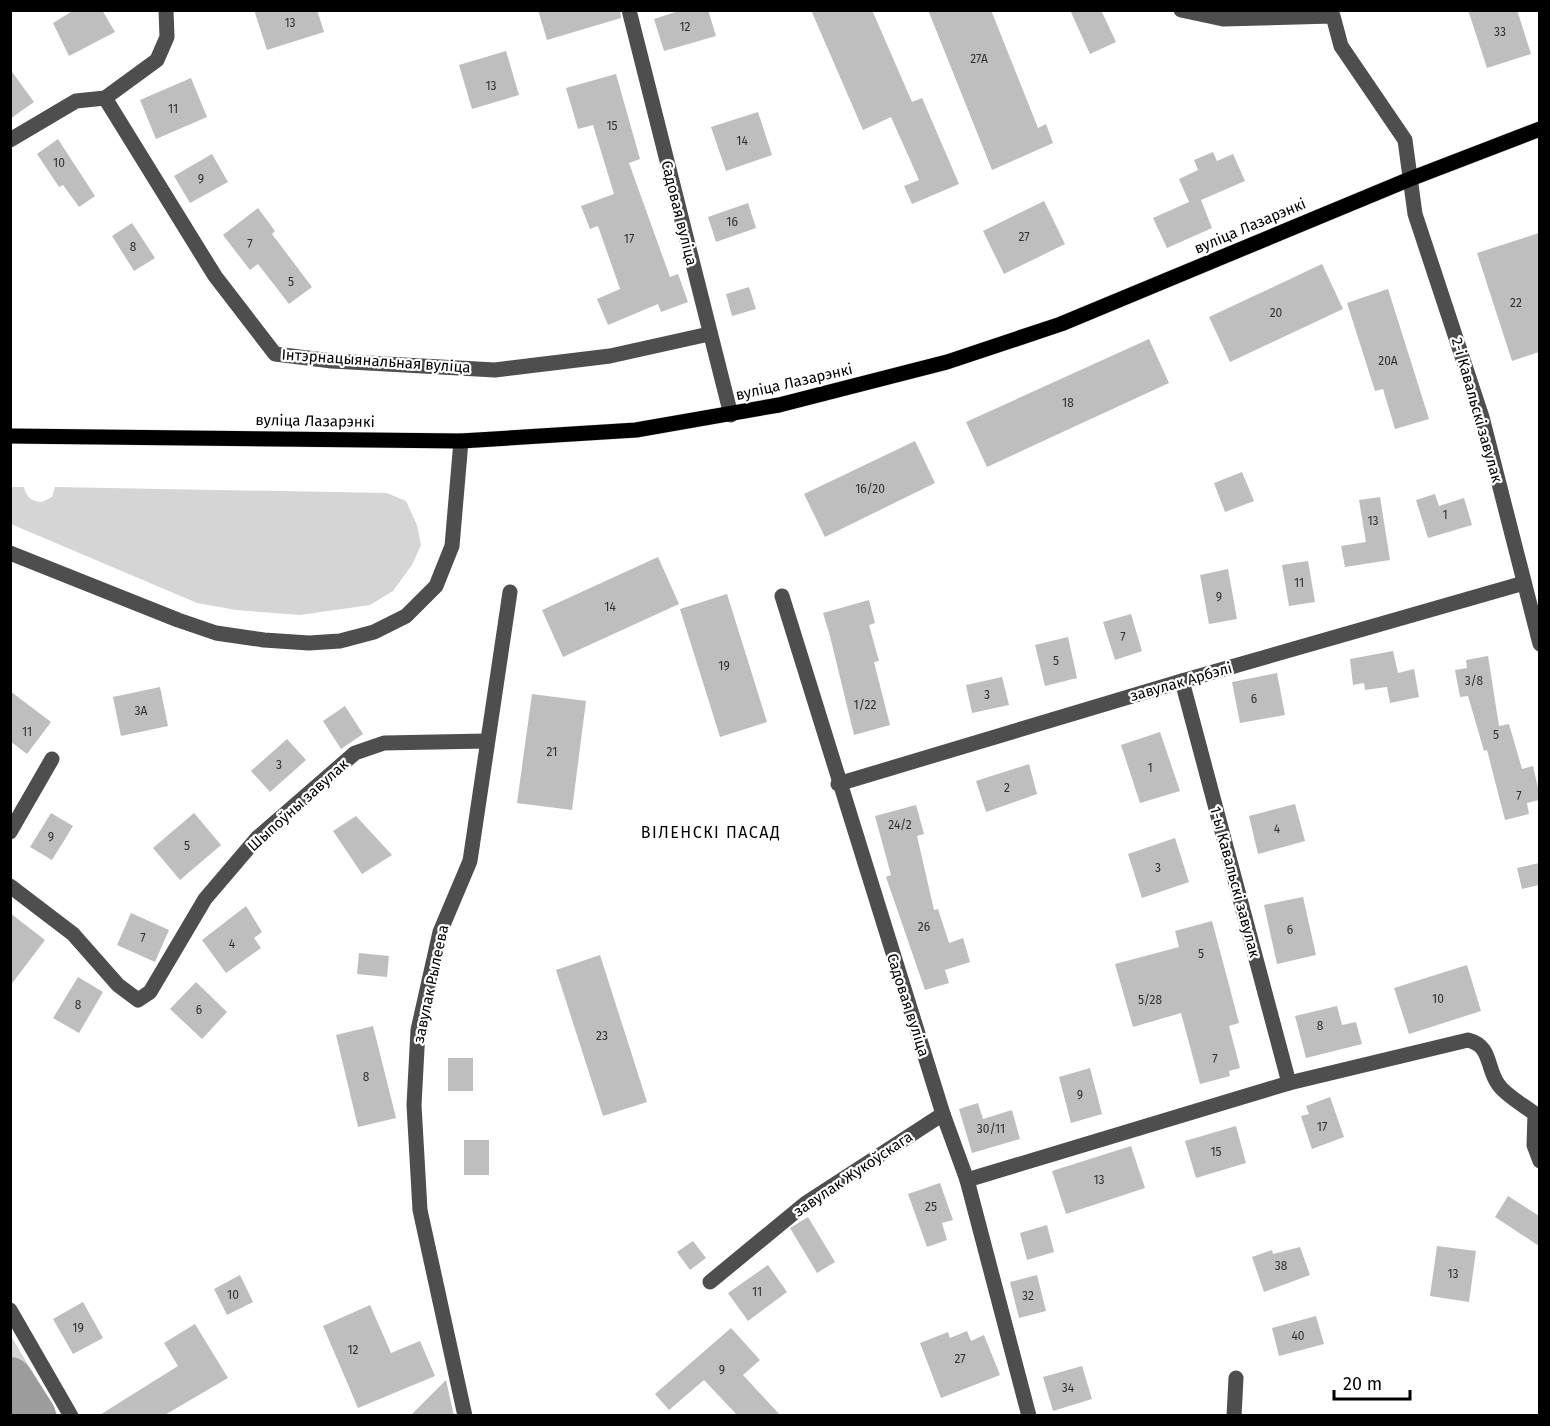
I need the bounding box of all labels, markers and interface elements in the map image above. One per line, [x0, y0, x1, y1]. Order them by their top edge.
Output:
house number: 13 [284, 16, 296, 30]
house number: 12 [679, 20, 691, 34]
house number: 33 [1494, 25, 1506, 39]
house number: 27А [970, 52, 988, 66]
house number: 13 [485, 79, 497, 93]
house number: 11 [168, 102, 178, 116]
house number: 15 [606, 119, 618, 133]
house number: 14 [736, 134, 748, 148]
house number: 10 [53, 156, 65, 170]
street label: Садовая вуліца [657, 159, 701, 267]
house number: 9 [198, 172, 204, 186]
street label: вуліца Лазарэнкі [1191, 194, 1309, 258]
house number: 16 [726, 215, 738, 229]
house number: 27 [1018, 230, 1030, 244]
house number: 17 [624, 232, 634, 246]
house number: 7 [247, 237, 253, 251]
house number: 8 [130, 240, 137, 254]
house number: 5 [288, 275, 294, 289]
house number: 22 [1510, 296, 1522, 310]
house number: 20 [1270, 306, 1283, 320]
street label: 2-і Кавальскі завулак [1448, 335, 1506, 485]
street label: Інтэрнацыянальная вуліца [281, 345, 471, 377]
house number: 20А [1378, 354, 1398, 368]
street label: вуліца Лазарэнкі [734, 360, 854, 404]
house number: 18 [1062, 396, 1074, 410]
street label: вуліца Лазарэнкі [255, 411, 375, 431]
house number: 16/20 [855, 482, 885, 496]
house number: 1 [1442, 508, 1448, 522]
house number: 13 [1367, 514, 1379, 528]
house number: 11 [1294, 576, 1304, 590]
house number: 9 [1216, 590, 1222, 604]
house number: 14 [604, 600, 616, 614]
house number: 7 [1120, 630, 1126, 644]
house number: 5 [1053, 654, 1059, 668]
house number: 19 [718, 659, 730, 673]
street label: завулак Арбэлі [1128, 659, 1234, 705]
house number: 3/8 [1465, 674, 1484, 688]
house number: 3 [984, 688, 990, 702]
house number: 6 [1251, 692, 1257, 706]
house number: 1/22 [854, 698, 876, 712]
house number: 3А [135, 704, 148, 718]
house number: 11 [22, 725, 32, 739]
house number: 5 [1493, 728, 1499, 742]
house number: 21 [547, 745, 557, 759]
street label: Шыпоўны завулак [244, 755, 352, 855]
house number: 3 [276, 758, 282, 772]
house number: 1 [1147, 761, 1153, 775]
house number: 2 [1004, 781, 1010, 795]
house number: 7 [1516, 789, 1522, 803]
street label: 1-ы Кавальскі завулак [1206, 804, 1264, 960]
house number: 24/2 [888, 818, 912, 832]
house number: 4 [1274, 822, 1281, 836]
district label: ВІЛЕНСКІ ПАСАД [641, 823, 781, 842]
house number: 9 [48, 830, 54, 844]
house number: 5 [184, 839, 190, 853]
house number: 3 [1155, 861, 1161, 875]
house number: 26 [918, 920, 930, 934]
street label: завулак Рылеева [410, 923, 452, 1045]
house number: 6 [1287, 923, 1293, 937]
house number: 7 [140, 931, 146, 945]
house number: 4 [229, 937, 236, 951]
house number: 5 [1198, 947, 1204, 961]
street label: Садовая вуліца [883, 951, 933, 1059]
house number: 10 [1432, 992, 1444, 1006]
house number: 5/28 [1138, 993, 1162, 1007]
house number: 8 [75, 998, 82, 1012]
house number: 6 [196, 1003, 202, 1017]
house number: 8 [1317, 1019, 1324, 1033]
house number: 23 [596, 1029, 608, 1043]
house number: 7 [1212, 1052, 1218, 1066]
house number: 8 [363, 1070, 370, 1084]
house number: 9 [1077, 1088, 1083, 1102]
house number: 17 [1317, 1120, 1327, 1134]
house number: 30/11 [977, 1122, 1005, 1136]
street label: завулак Жукоўскага [790, 1127, 916, 1221]
house number: 15 [1210, 1145, 1222, 1159]
house number: 13 [1093, 1173, 1105, 1187]
house number: 25 [925, 1200, 937, 1214]
house number: 38 [1275, 1259, 1288, 1273]
house number: 13 [1447, 1267, 1459, 1281]
house number: 11 [752, 1285, 762, 1299]
house number: 10 [227, 1288, 239, 1302]
house number: 32 [1022, 1289, 1034, 1303]
house number: 19 [72, 1321, 84, 1335]
house number: 40 [1291, 1329, 1305, 1343]
house number: 12 [347, 1343, 359, 1357]
house number: 27 [954, 1352, 966, 1366]
house number: 9 [719, 1363, 725, 1377]
scale bar [1334, 1363, 1410, 1401]
text: 20 m [1343, 1373, 1382, 1395]
house number: 34 [1062, 1381, 1075, 1395]

